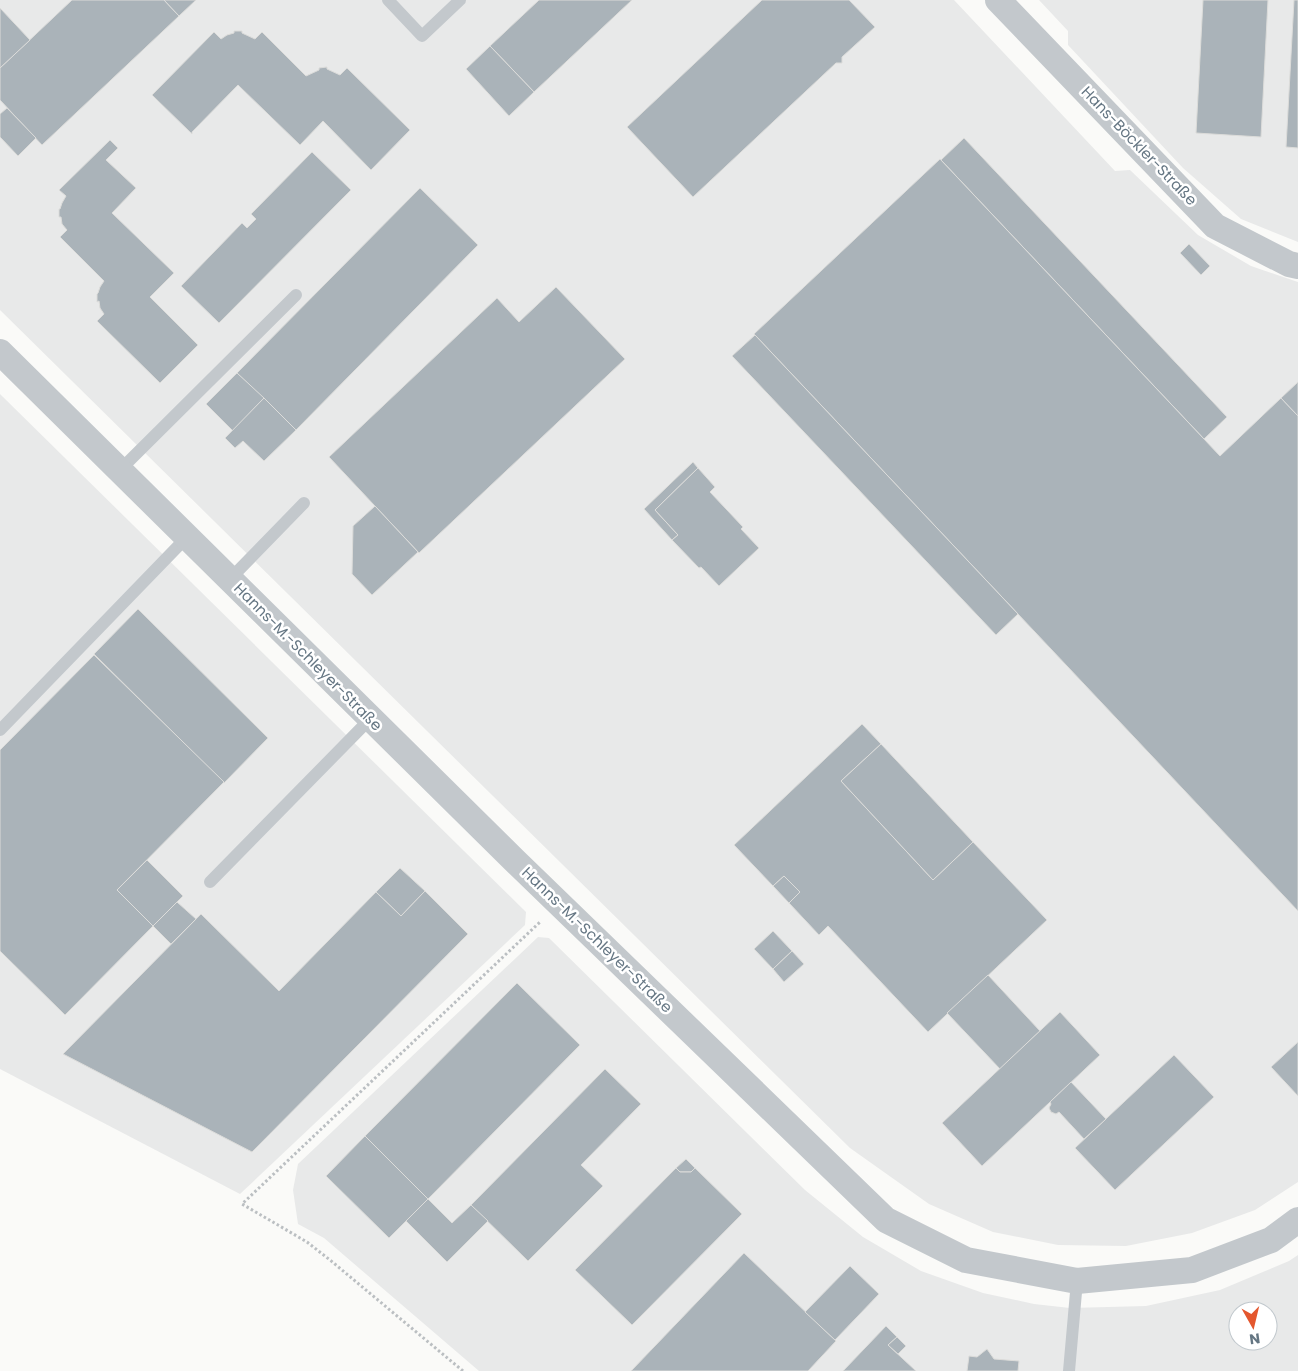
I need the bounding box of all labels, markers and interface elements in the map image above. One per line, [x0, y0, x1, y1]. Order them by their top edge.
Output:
street label: Hans-Böckler-Straße [1077, 81, 1202, 210]
street label: Hanns-M.-Schleyer-Straße [230, 578, 387, 735]
street label: Hanns-M.-Schleyer-Straße [517, 862, 677, 1017]
north arrow [1228, 1301, 1278, 1351]
text: N [1248, 1328, 1261, 1350]

